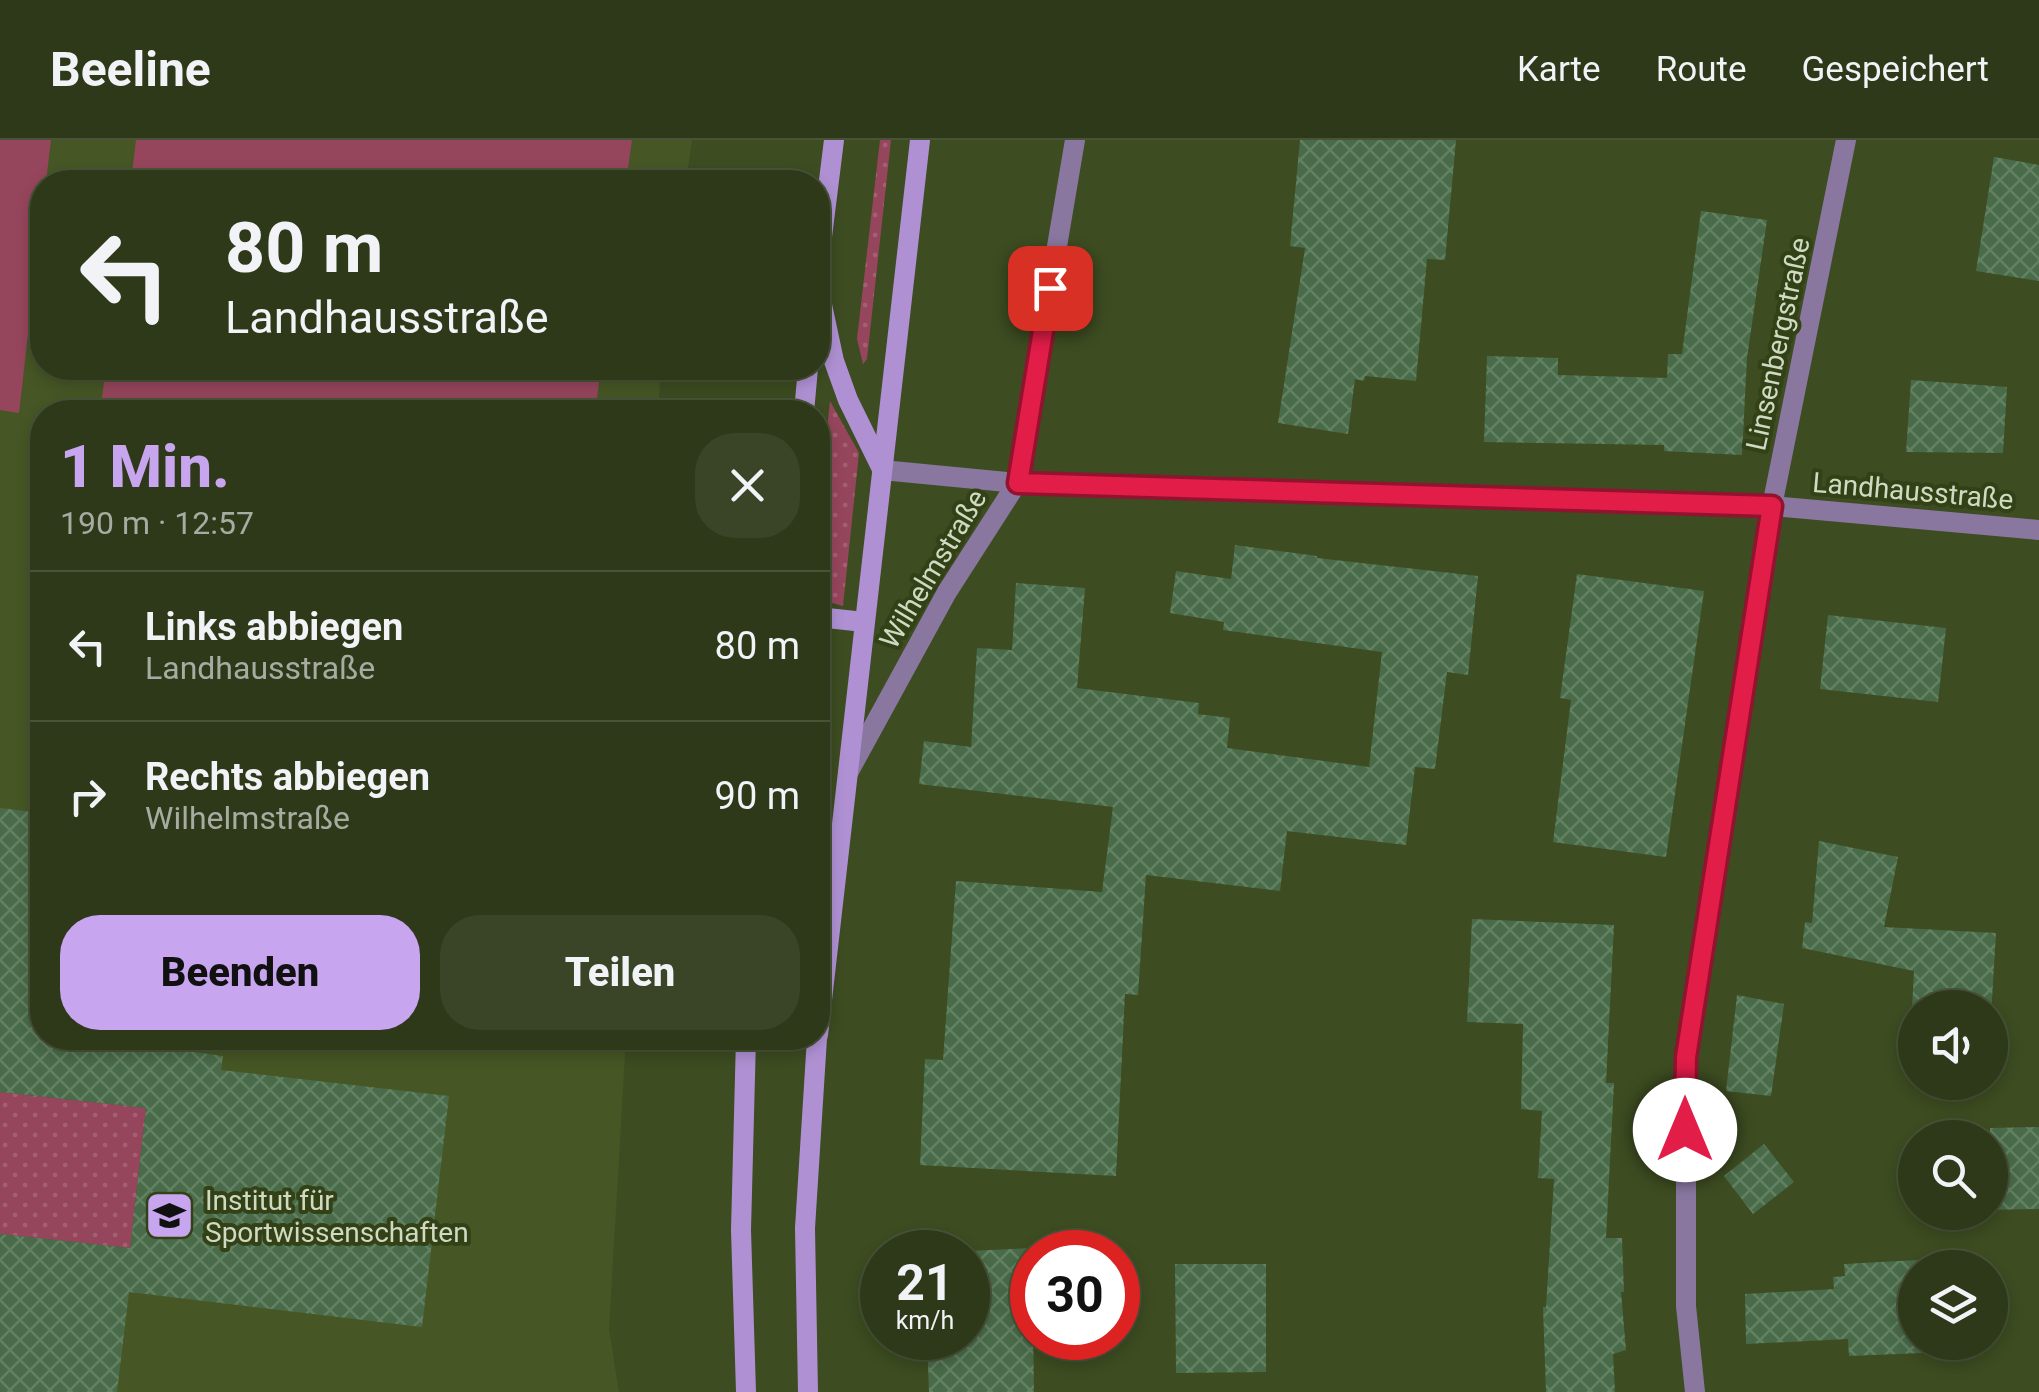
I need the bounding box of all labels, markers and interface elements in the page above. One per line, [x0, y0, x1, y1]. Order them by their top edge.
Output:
text: Beeline [50, 41, 211, 98]
text: Karte [1517, 49, 1601, 90]
text: Route [1656, 49, 1746, 90]
text: Gespeichert [1801, 49, 1989, 90]
text: 80 m [225, 207, 383, 289]
icon: left [60, 210, 190, 340]
street label: Linsenbergstraße [1739, 234, 1817, 454]
pin [1008, 246, 1093, 331]
icon: arrive [1023, 261, 1078, 316]
text: Landhausstraße [225, 291, 549, 344]
text: 1 Min. [60, 431, 230, 502]
button: close [695, 433, 800, 538]
street label: Landhausstraße [1811, 466, 2015, 516]
street label: Wilhelmstraße [873, 484, 993, 654]
text: 190 m · 12:57 [60, 504, 254, 542]
text: Links abbiegen [145, 605, 403, 649]
icon: left [60, 619, 115, 674]
text: 80 m [715, 624, 800, 668]
text: Landhausstraße [145, 649, 375, 687]
text: Rechts abbiegen [145, 755, 430, 799]
icon: right [60, 769, 115, 824]
text: 90 m [715, 774, 800, 818]
text: Wilhelmstraße [145, 799, 350, 837]
button: Beenden [60, 915, 420, 1030]
button: Teilen [440, 915, 800, 1030]
map controls [1898, 990, 2008, 1360]
button: sound [1898, 990, 2008, 1100]
position arrow [1633, 1078, 1737, 1182]
button: search [1898, 1120, 2008, 1230]
place label: Institut für Sportwissenschaften [205, 1184, 469, 1249]
school or university icon: Institut für Sportwissenschaften [144, 1190, 196, 1242]
speed limit sign: 30 [1010, 1230, 1140, 1360]
button: layers [1898, 1250, 2008, 1360]
text: 21 [896, 1254, 954, 1312]
text: km/h [896, 1306, 954, 1335]

